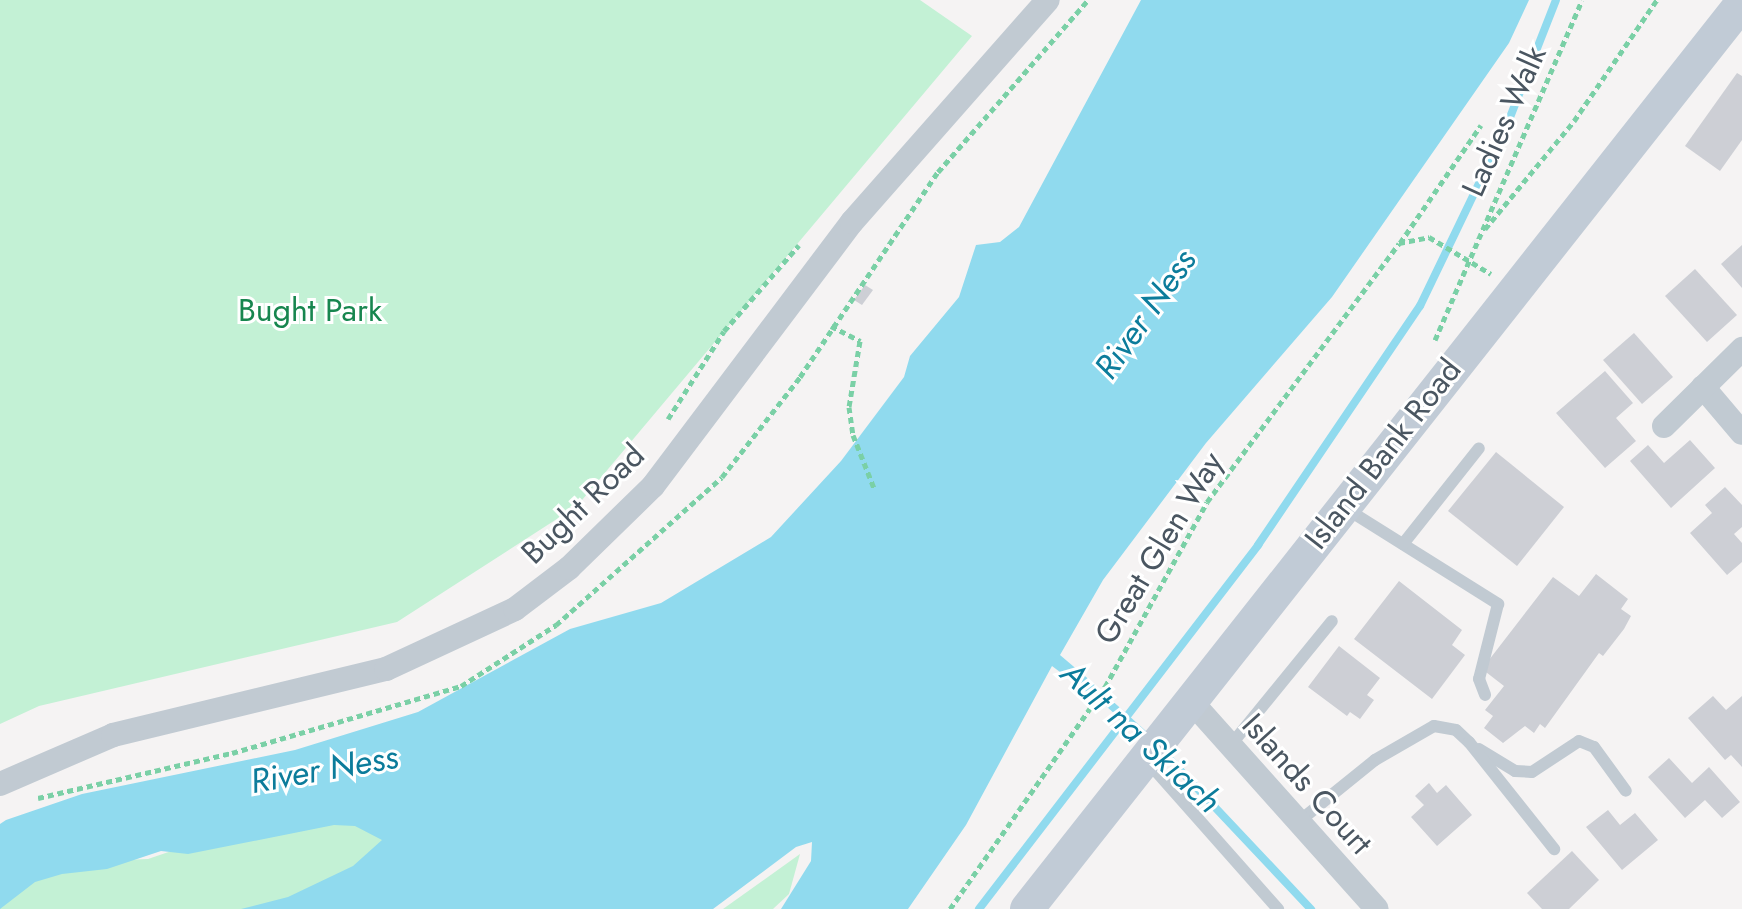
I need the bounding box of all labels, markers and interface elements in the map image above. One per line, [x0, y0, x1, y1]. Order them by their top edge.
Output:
street label: Ladies Walk [1454, 40, 1554, 202]
water label: River Ness [1086, 241, 1204, 387]
park label: Bught Park [238, 291, 382, 329]
street label: Island Bank Road [1297, 351, 1469, 557]
street label: Bught Road [514, 436, 652, 572]
street label: Great Glen Way [1087, 445, 1231, 651]
water label: Ault na Skiach [1053, 653, 1229, 821]
street label: Islands Court [1234, 706, 1380, 862]
water label: River Ness [247, 736, 401, 802]

